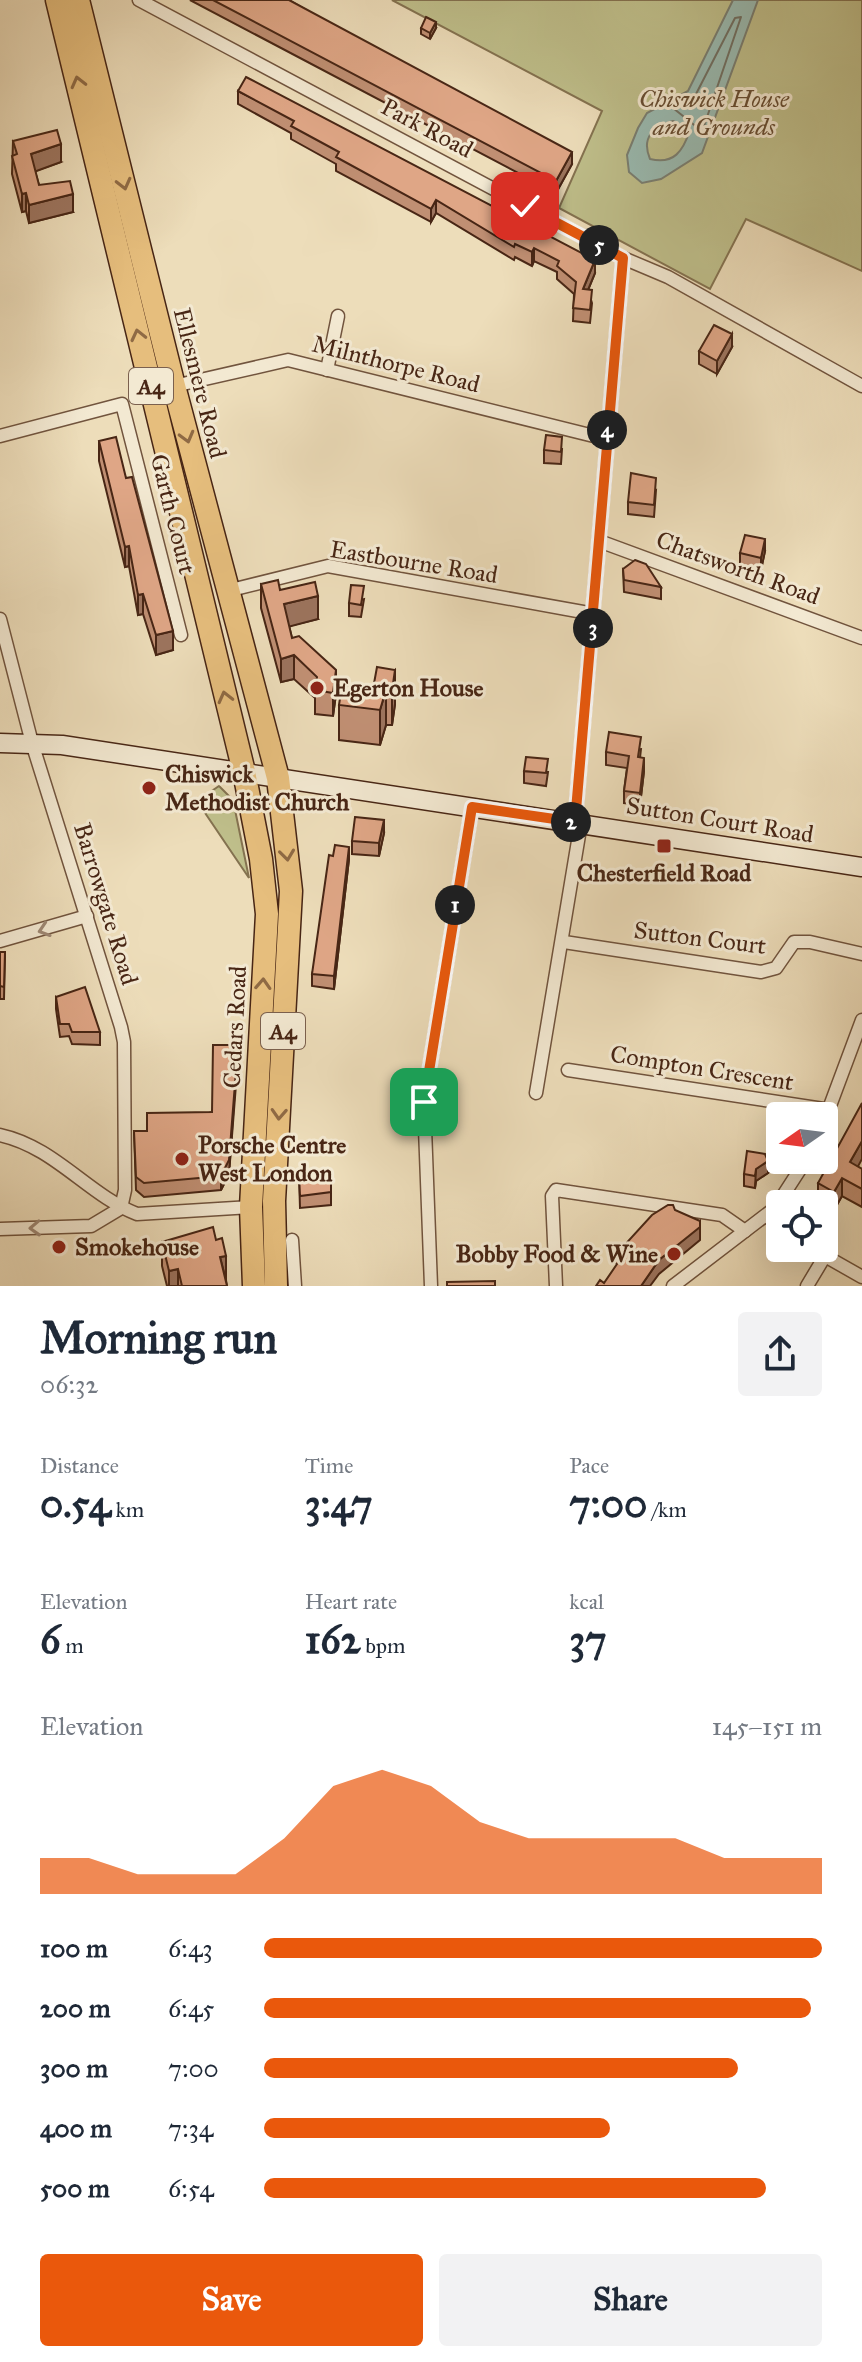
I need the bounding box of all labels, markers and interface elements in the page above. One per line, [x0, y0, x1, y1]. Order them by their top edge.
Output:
one-way arrow [70, 76, 87, 90]
park label: Chiswick House and Grounds [639, 84, 790, 142]
street label: Park Road [376, 91, 478, 165]
pin [491, 172, 559, 240]
one-way arrow [114, 177, 131, 191]
icon: check [503, 184, 547, 228]
pin: 5 [579, 225, 619, 265]
text: 5 [594, 231, 604, 258]
street label: Ellesmere Road [167, 305, 233, 461]
one-way arrow [131, 329, 148, 342]
street label: Milnthorpe Road [309, 329, 483, 399]
road number: A4 [129, 368, 173, 404]
pin: 4 [587, 410, 627, 450]
text: 4 [601, 416, 613, 443]
one-way arrow [178, 429, 194, 443]
street label: Garth Court [144, 451, 203, 578]
street label: Chatsworth Road [652, 524, 824, 612]
street label: Eastbourne Road [328, 534, 500, 590]
pin: 3 [573, 608, 613, 648]
text: 3 [589, 614, 597, 641]
place label: Egerton House [333, 673, 484, 703]
marker: Egerton House [308, 679, 326, 697]
one-way arrow [217, 690, 234, 704]
place label: Chiswick Methodist Church [165, 759, 350, 817]
marker: Chiswick Methodist Church [140, 779, 158, 797]
street label: Sutton Court Road [624, 790, 816, 850]
pin: 2 [551, 802, 591, 842]
text: 2 [566, 808, 576, 835]
street label: Barrowgate Road [67, 819, 145, 989]
marker: Chesterfield Road [655, 837, 673, 855]
one-way arrow [278, 848, 295, 862]
place label: Chesterfield Road [577, 858, 752, 888]
pin: 1 [435, 885, 475, 925]
text: 1 [451, 891, 459, 918]
street label: Sutton Court [632, 915, 768, 961]
one-way arrow [37, 921, 51, 937]
street label: Cedars Road [217, 965, 253, 1089]
one-way arrow [255, 977, 272, 990]
road number: A4 [261, 1013, 305, 1049]
street label: Compton Crescent [608, 1039, 796, 1097]
pin [390, 1068, 458, 1136]
icon: arrive [402, 1080, 446, 1124]
north arrow [766, 1102, 838, 1174]
map controls [766, 1102, 838, 1262]
one-way arrow [271, 1108, 288, 1121]
place label: Porsche Centre West London [198, 1130, 346, 1188]
marker: Porsche Centre West London [173, 1150, 191, 1168]
button: locate [766, 1190, 838, 1262]
one-way arrow [28, 1219, 41, 1236]
place label: Smokehouse [75, 1232, 199, 1262]
marker: Smokehouse [50, 1238, 68, 1256]
place label: Bobby Food & Wine [456, 1239, 658, 1269]
marker: Bobby Food & Wine [665, 1245, 683, 1263]
text: Morning run [40, 1311, 277, 1365]
button: share [738, 1312, 822, 1396]
text: 06:32 [40, 1368, 98, 1400]
text: Distance [40, 1452, 119, 1479]
text: Time [305, 1452, 353, 1479]
text: Pace [569, 1452, 609, 1479]
text: 0.54 [40, 1479, 111, 1528]
text: 3:47 [305, 1479, 373, 1528]
text: 7:00 [569, 1479, 647, 1528]
text: km [111, 1496, 144, 1523]
text: /km [647, 1496, 687, 1523]
text: Elevation [40, 1588, 127, 1615]
text: Heart rate [305, 1588, 397, 1615]
text: kcal [569, 1588, 604, 1615]
text: 6 [40, 1615, 61, 1664]
text: 162 [305, 1615, 361, 1664]
text: 37 [569, 1615, 607, 1664]
text: m [61, 1632, 84, 1659]
text: bpm [361, 1632, 405, 1659]
text: Elevation [40, 1710, 143, 1742]
text: 145–151 m [712, 1710, 822, 1742]
text: 100 m [40, 1932, 108, 1964]
text: 6:43 [168, 1932, 213, 1964]
text: 200 m [40, 1992, 111, 2024]
text: 6:45 [168, 1992, 214, 2024]
text: 300 m [40, 2052, 108, 2084]
text: 7:00 [168, 2052, 219, 2084]
text: 400 m [40, 2112, 112, 2144]
text: 7:34 [168, 2112, 213, 2144]
text: 500 m [40, 2172, 110, 2204]
text: 6:54 [168, 2172, 214, 2204]
button: Save [40, 2254, 423, 2346]
button: Share [439, 2254, 822, 2346]

